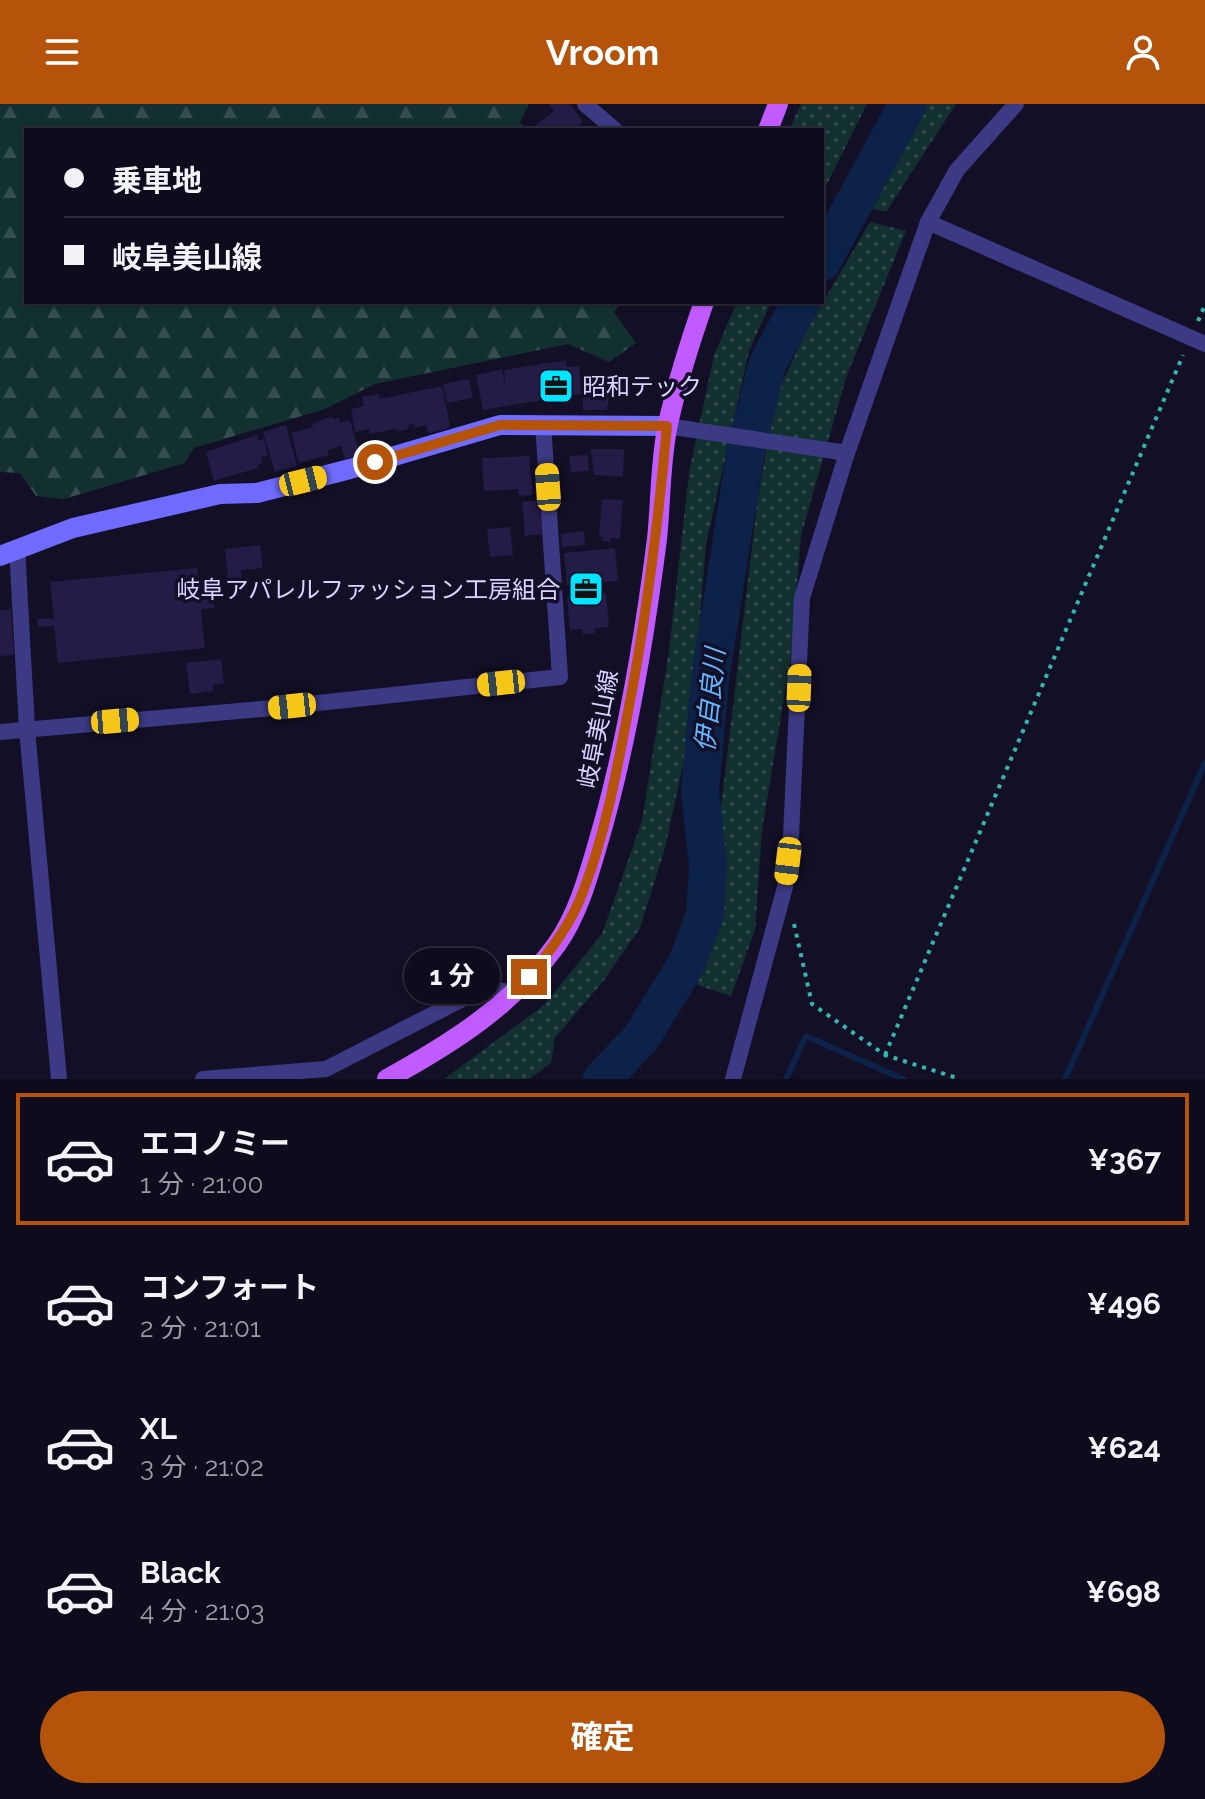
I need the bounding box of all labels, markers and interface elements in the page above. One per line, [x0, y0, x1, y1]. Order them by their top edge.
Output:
icon: menu [40, 30, 84, 74]
icon: person [1121, 30, 1165, 74]
text: Vroom [546, 31, 659, 73]
text: 乗車地 [112, 163, 202, 198]
text: 岐阜美山線 [112, 240, 262, 275]
office icon: 昭和テック [537, 367, 575, 405]
place label: 昭和テック [582, 372, 702, 401]
route start [357, 444, 393, 480]
car [534, 462, 562, 512]
car [277, 464, 329, 498]
office icon: 岐阜アパレルファッション工房組合 [567, 570, 605, 608]
place label: 岐阜アパレルファッション工房組合 [176, 575, 560, 604]
water label: 伊自良川 [690, 644, 731, 753]
car [786, 664, 812, 712]
street label: 岐阜美山線 [572, 667, 624, 791]
car [476, 669, 526, 697]
car [267, 692, 317, 720]
car [90, 707, 140, 735]
car [773, 836, 803, 886]
callout: 1 分 [405, 949, 501, 1005]
route end [511, 959, 547, 995]
text: 1 分 [429, 961, 475, 991]
icon: car [44, 1123, 116, 1195]
text: エコノミー [140, 1126, 290, 1161]
text: ¥367 [1088, 1142, 1161, 1177]
text: 1 分 · 21:00 [140, 1169, 263, 1199]
icon: car [44, 1267, 116, 1339]
text: コンフォート [140, 1270, 319, 1305]
text: ¥496 [1087, 1286, 1161, 1321]
text: 2 分 · 21:01 [140, 1313, 261, 1343]
icon: car [44, 1411, 116, 1483]
text: XL [140, 1411, 177, 1446]
text: ¥624 [1087, 1430, 1161, 1465]
text: 3 分 · 21:02 [140, 1452, 264, 1482]
icon: car [44, 1555, 116, 1627]
text: Black [140, 1555, 221, 1590]
text: ¥698 [1086, 1574, 1161, 1609]
text: 4 分 · 21:03 [140, 1596, 264, 1626]
button: 確定 [40, 1691, 1165, 1783]

